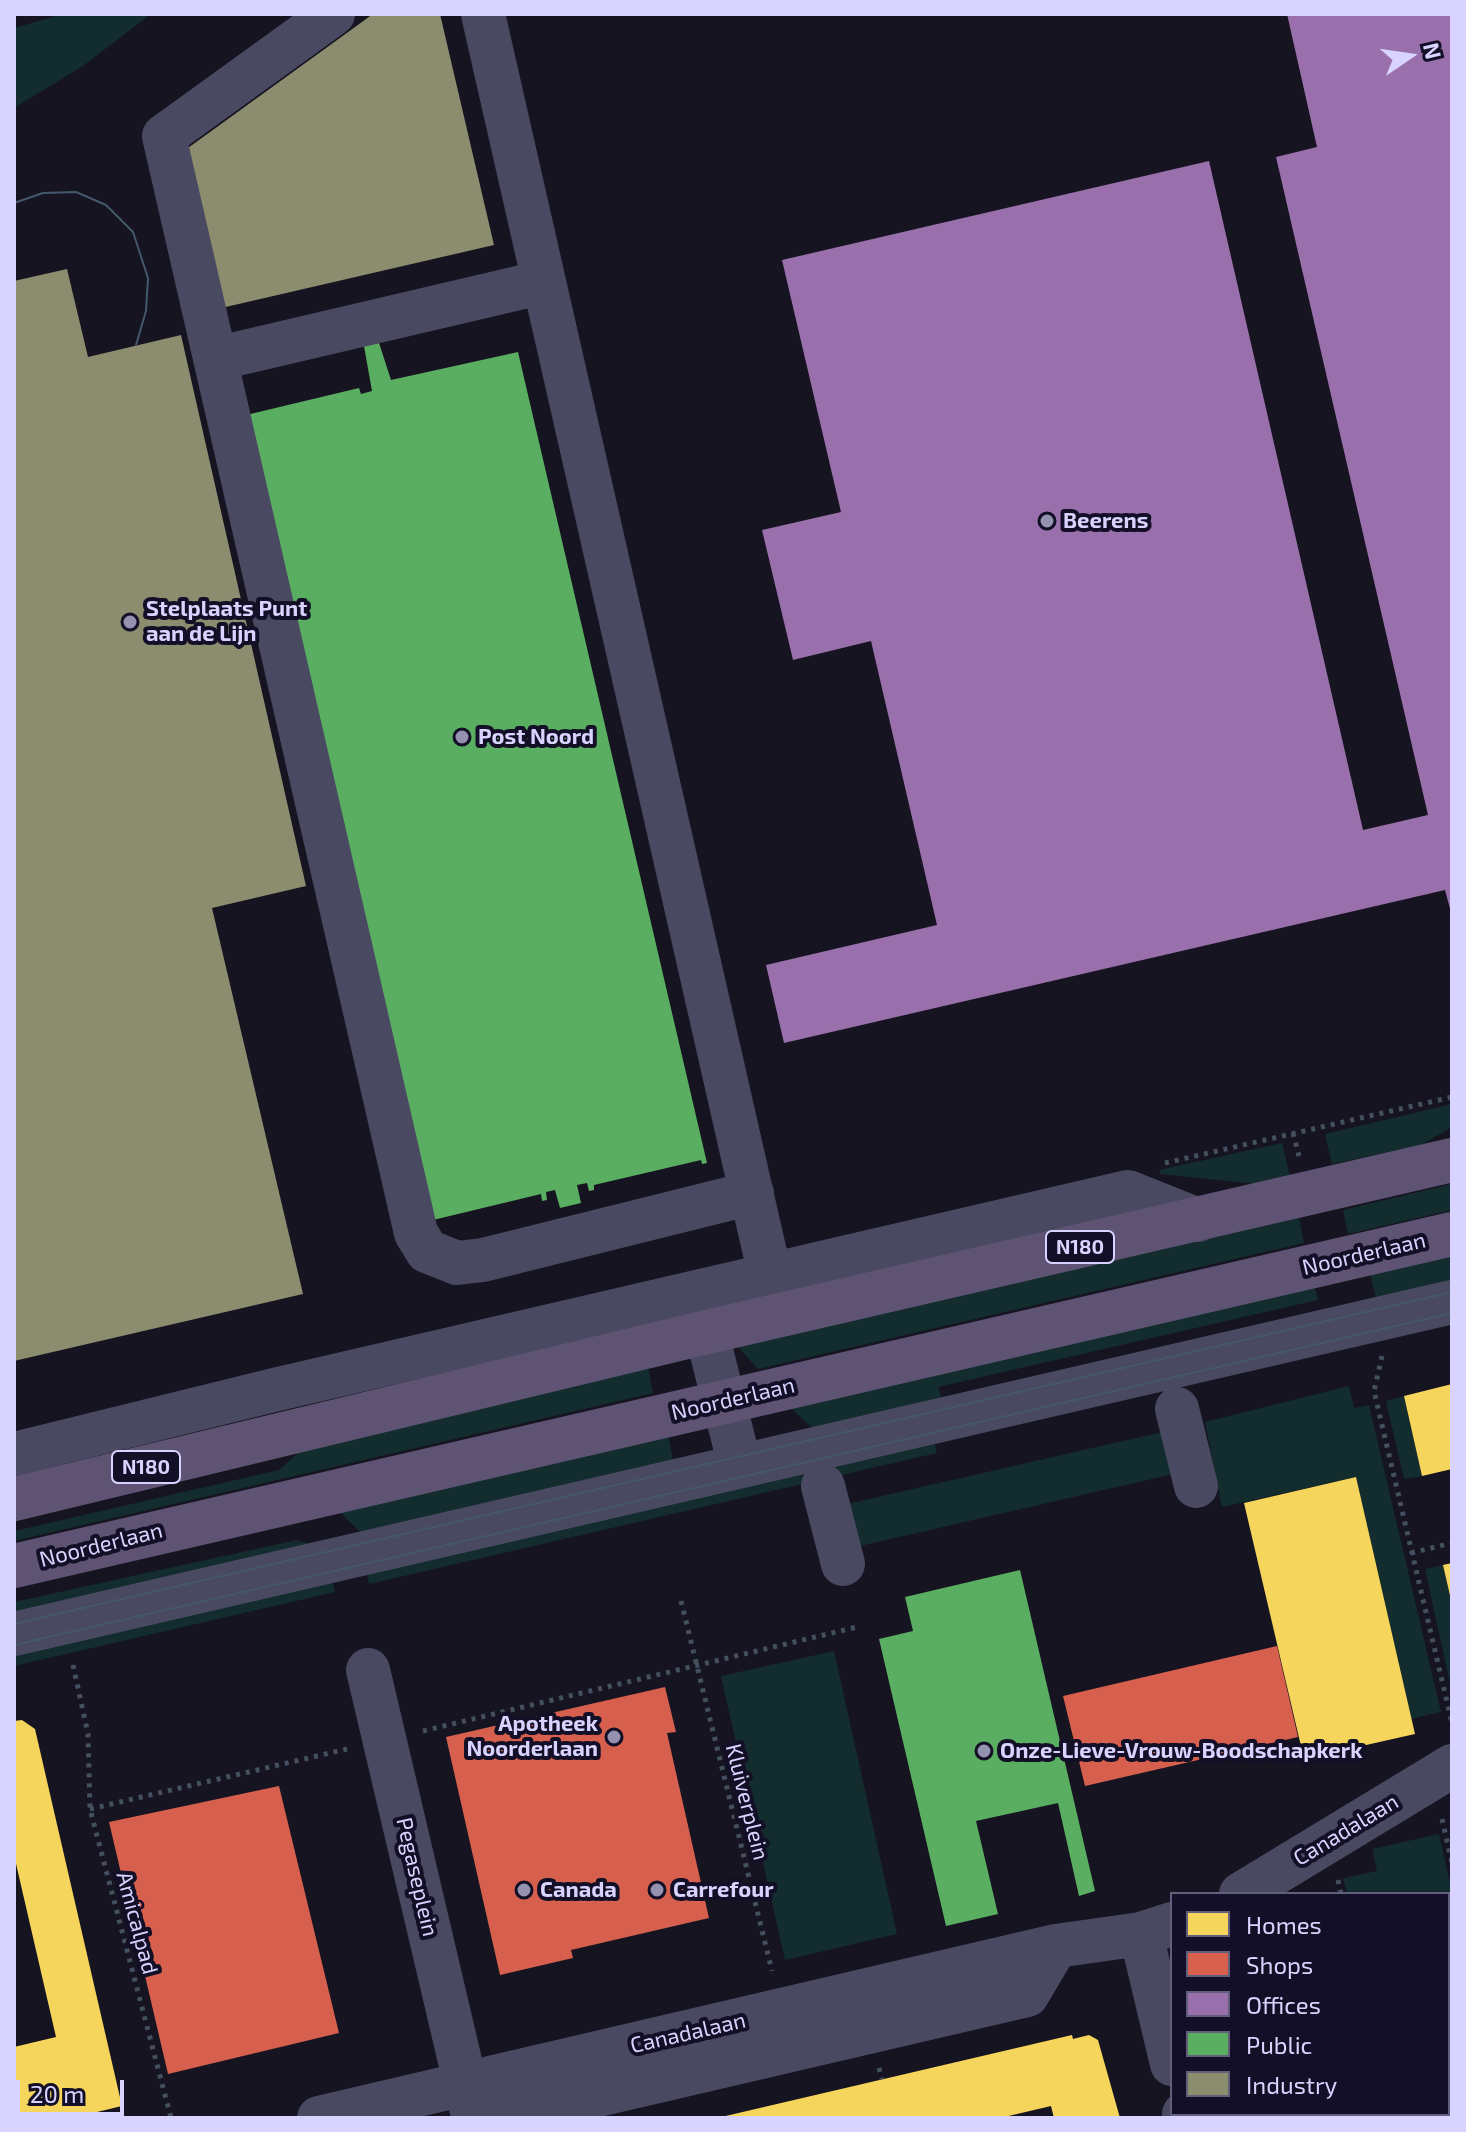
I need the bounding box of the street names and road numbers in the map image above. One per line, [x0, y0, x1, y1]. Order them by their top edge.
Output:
street label: Noorderlaan [1300, 1227, 1428, 1281]
road number: N180 [1046, 1231, 1114, 1263]
street label: Noorderlaan [669, 1372, 797, 1426]
road number: N180 [112, 1451, 180, 1483]
street label: Noorderlaan [37, 1517, 165, 1573]
street label: Kluiverplein [720, 1741, 774, 1863]
street label: Canadalaan [1289, 1788, 1403, 1872]
street label: Pegaseplein [391, 1815, 443, 1939]
street label: Amicalpad [111, 1869, 163, 1977]
street label: Canadalaan [628, 2007, 748, 2059]

